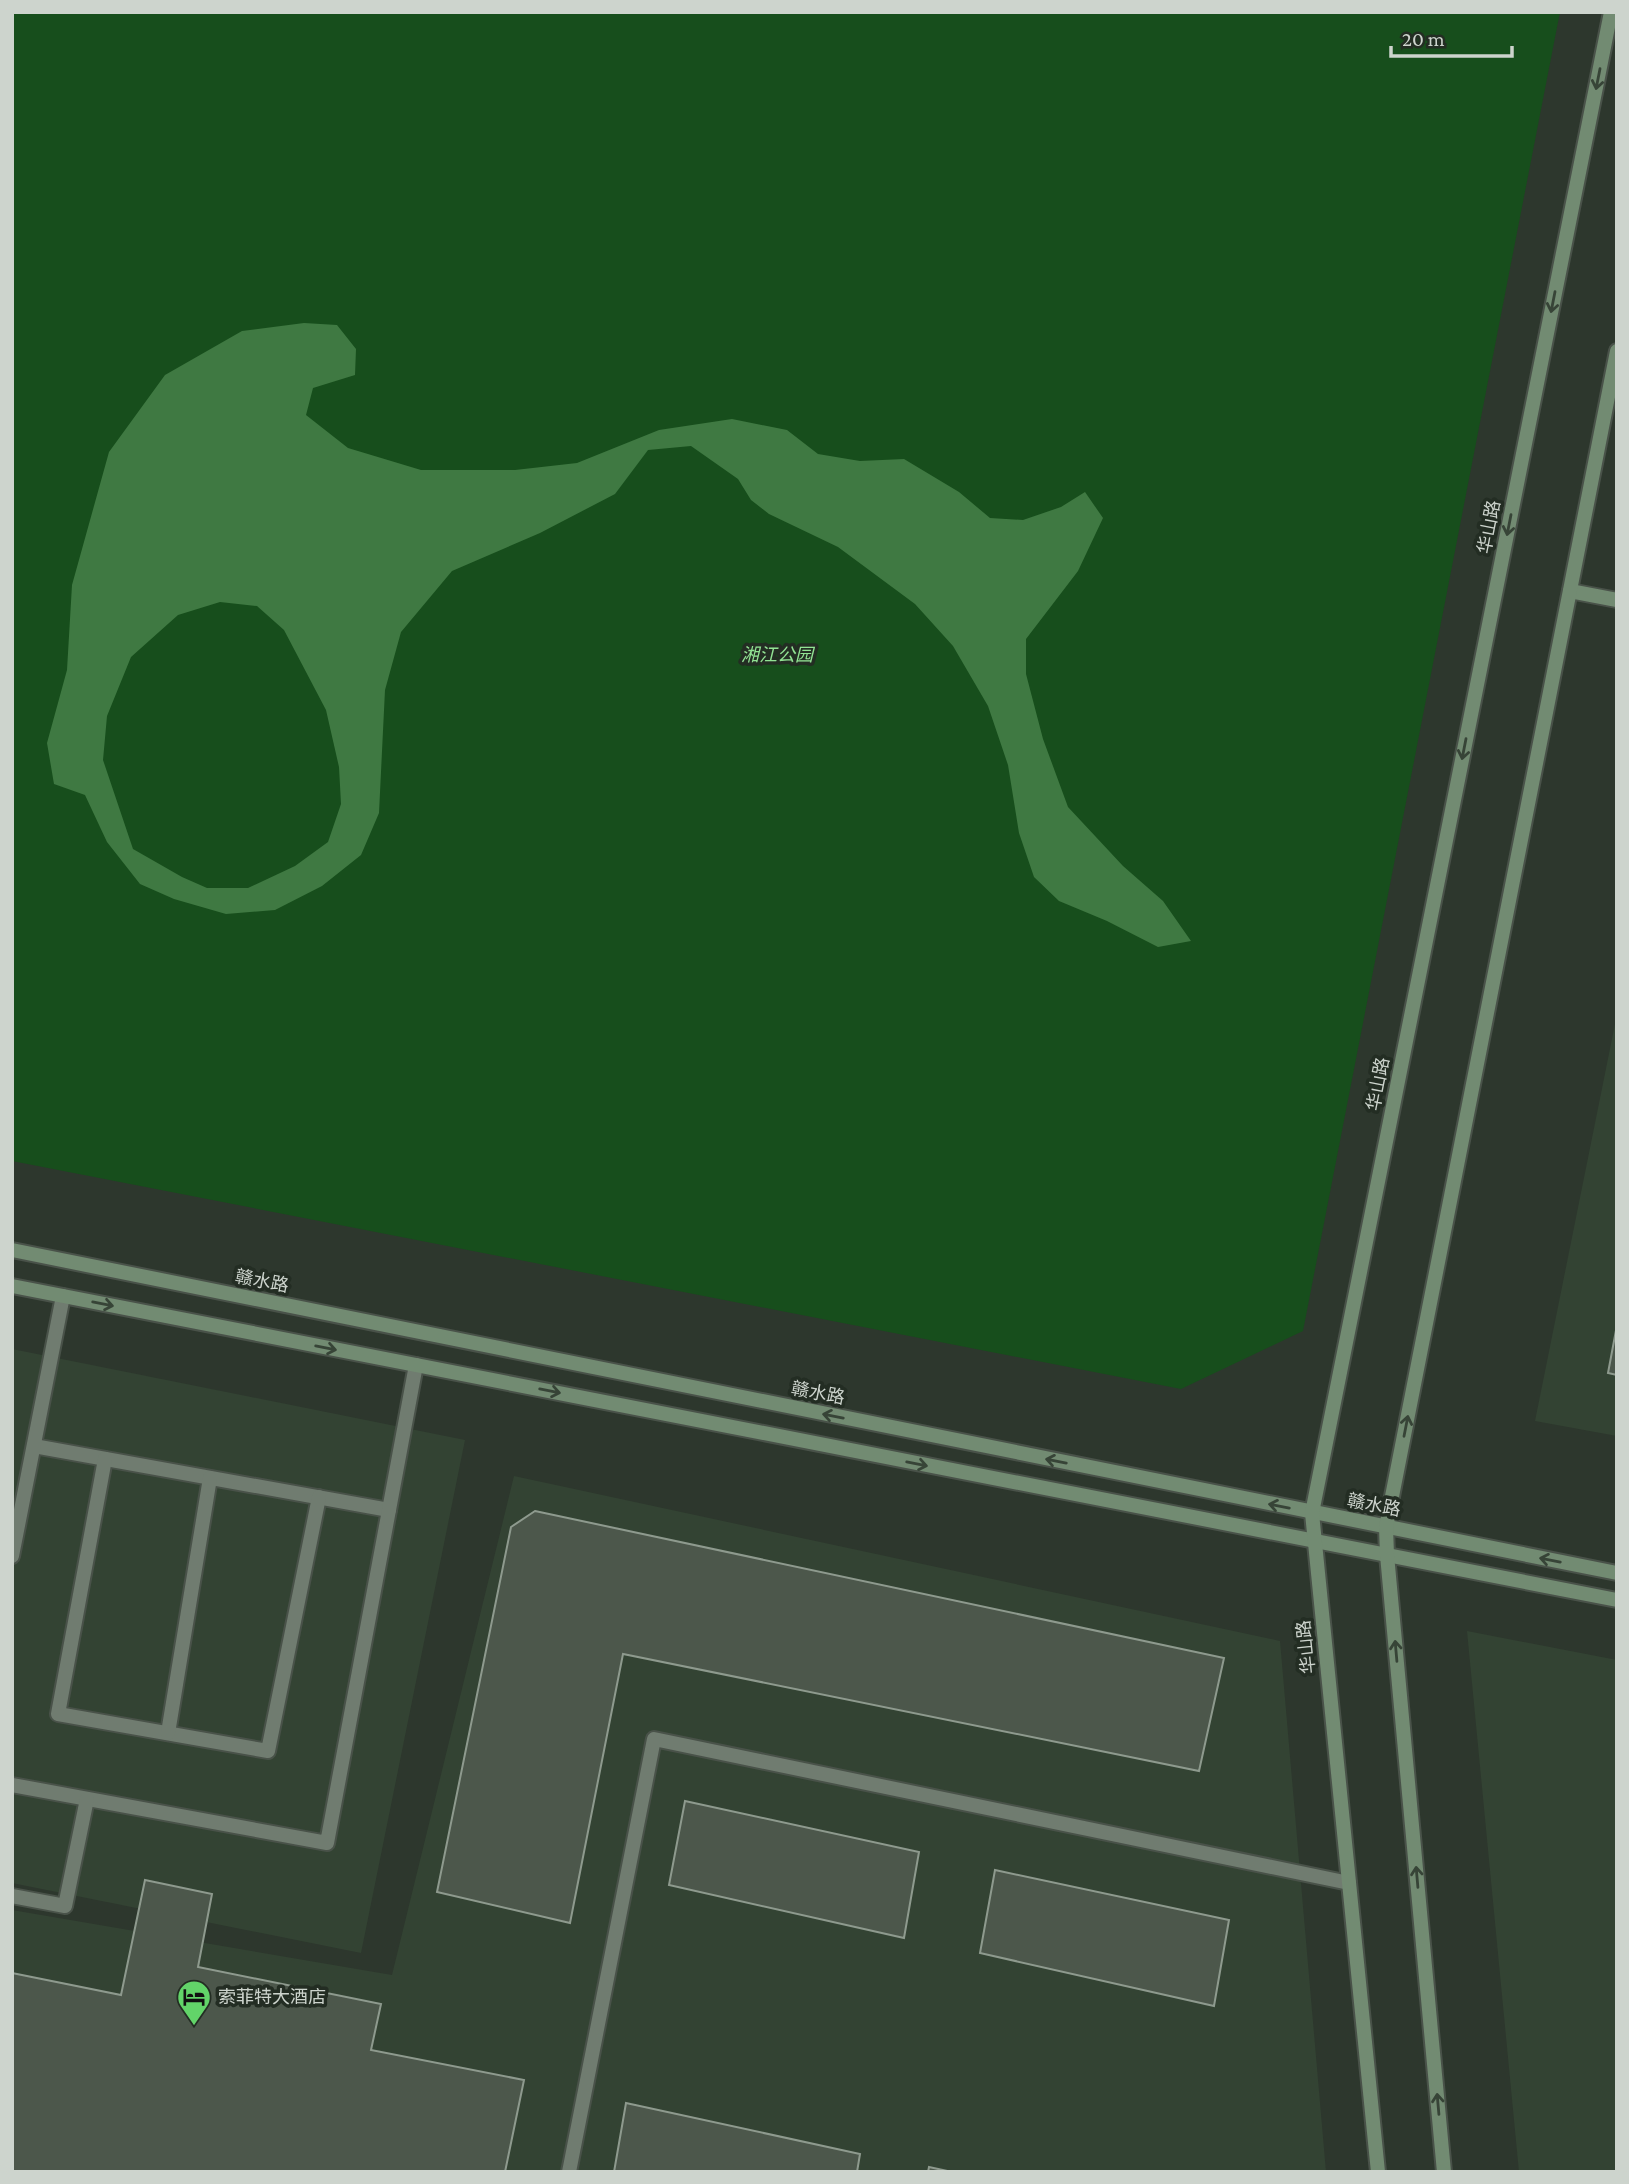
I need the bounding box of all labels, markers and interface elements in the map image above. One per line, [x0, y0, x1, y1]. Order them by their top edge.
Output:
scale bar [1391, 14, 1512, 58]
text: 20 m [1402, 27, 1445, 51]
one-way arrow [1590, 67, 1604, 90]
one-way arrow [1546, 290, 1560, 313]
street label: 华山路 [1474, 499, 1504, 555]
one-way arrow [1501, 513, 1515, 536]
park label: 湘江公园 [741, 645, 816, 665]
one-way arrow [1457, 737, 1471, 760]
street label: 华山路 [1363, 1056, 1393, 1112]
street label: 赣水路 [234, 1266, 290, 1296]
one-way arrow [91, 1297, 114, 1311]
one-way arrow [314, 1341, 337, 1355]
street label: 赣水路 [790, 1378, 846, 1408]
one-way arrow [538, 1385, 561, 1399]
one-way arrow [822, 1408, 845, 1422]
one-way arrow [1400, 1415, 1413, 1438]
one-way arrow [1045, 1454, 1068, 1467]
one-way arrow [905, 1457, 928, 1471]
street label: 赣水路 [1346, 1490, 1402, 1520]
one-way arrow [1268, 1499, 1291, 1513]
one-way arrow [1539, 1552, 1562, 1566]
street label: 华山路 [1293, 1619, 1319, 1675]
one-way arrow [1389, 1640, 1402, 1663]
one-way arrow [1410, 1866, 1423, 1889]
hotel icon: 索菲特大酒店 [175, 1978, 213, 2027]
place label: 索菲特大酒店 [218, 1987, 326, 2007]
one-way arrow [1431, 2093, 1444, 2116]

